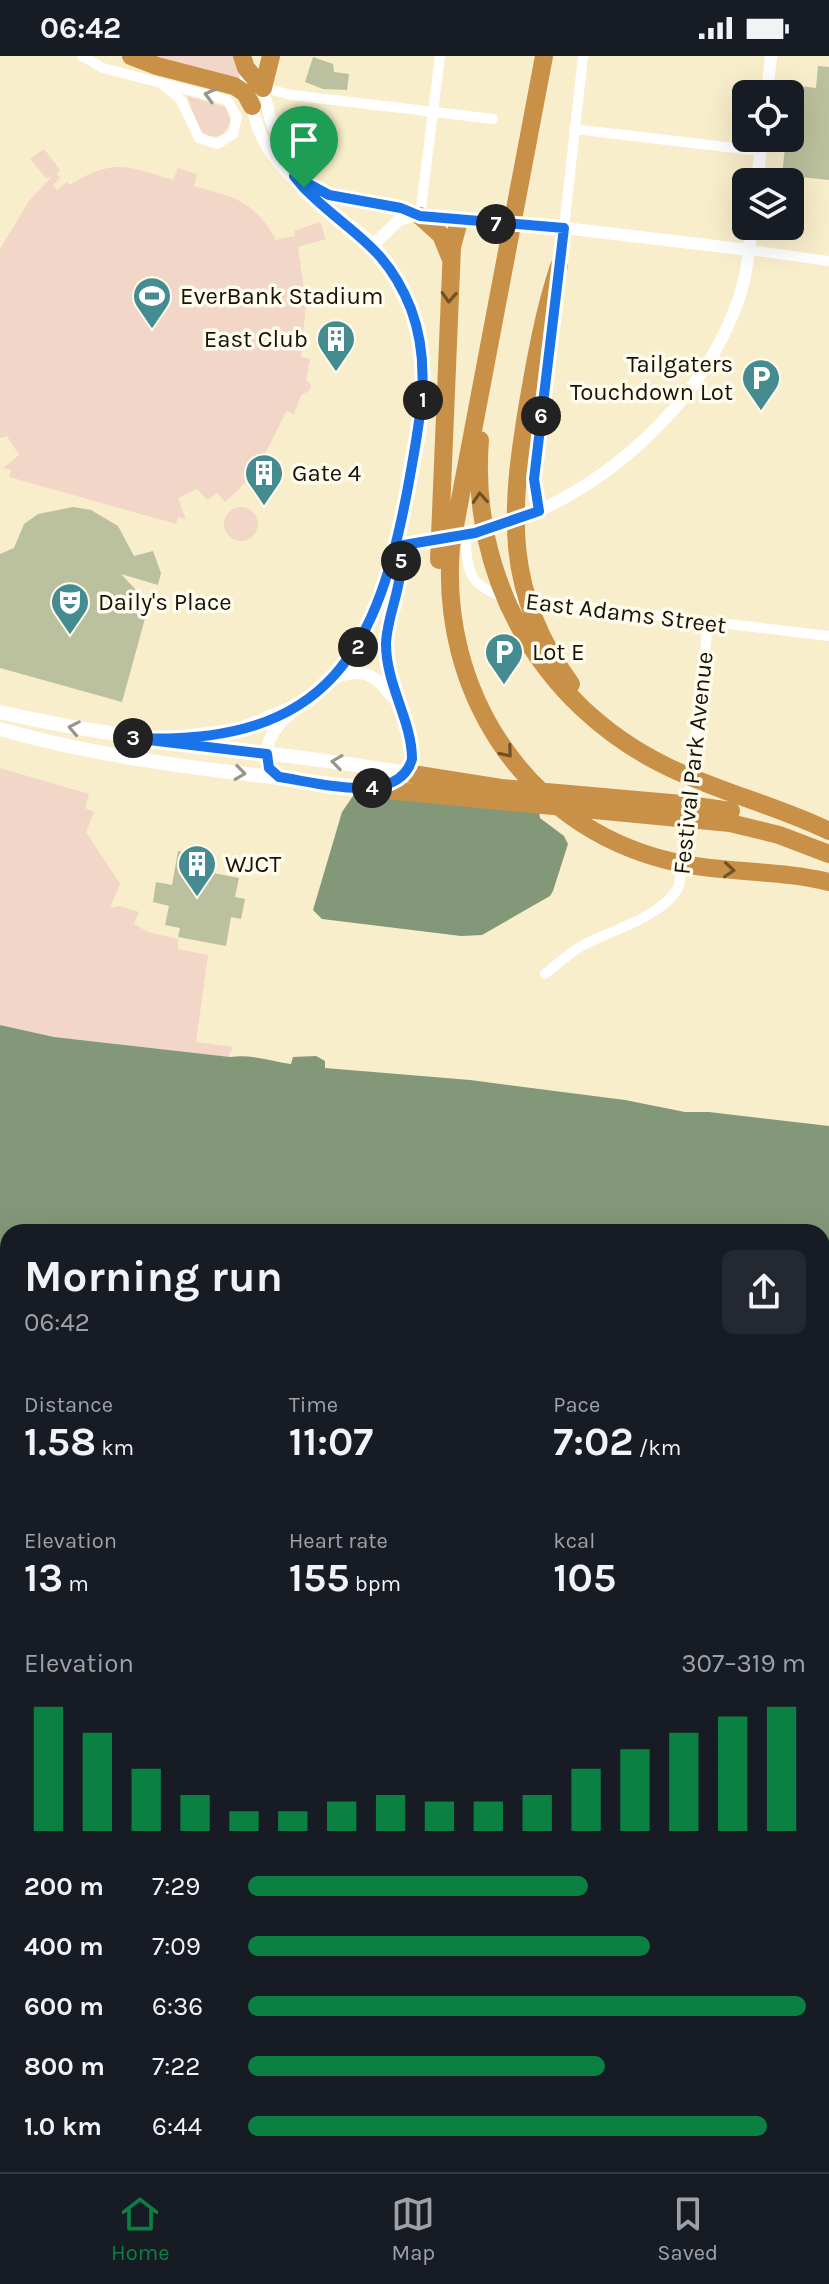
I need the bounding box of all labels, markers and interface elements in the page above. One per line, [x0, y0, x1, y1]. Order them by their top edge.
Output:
text: 06:42 [40, 10, 121, 46]
map controls [732, 80, 804, 240]
button: locate [732, 80, 804, 152]
one-way arrow [203, 87, 217, 104]
pin [270, 106, 338, 188]
icon: arrive [282, 118, 326, 162]
button: layers [732, 168, 804, 240]
pin: 7 [476, 204, 516, 244]
text: 7 [491, 211, 501, 237]
sports icon: EverBank Stadium [131, 275, 173, 330]
place label: EverBank Stadium [180, 282, 384, 310]
one-way arrow [441, 291, 458, 304]
building icon: East Club [315, 318, 357, 373]
place label: East Club [204, 325, 308, 353]
place label: Tailgaters Touchdown Lot [570, 350, 733, 406]
parking icon: Tailgaters Touchdown Lot [740, 357, 782, 412]
pin: 1 [403, 380, 443, 420]
text: 1 [419, 387, 427, 413]
pin: 6 [521, 396, 561, 436]
text: 6 [534, 403, 548, 429]
building icon: Gate 4 [243, 452, 285, 507]
place label: Gate 4 [292, 459, 361, 487]
one-way arrow [472, 491, 489, 504]
pin: 5 [381, 541, 421, 581]
text: 5 [395, 548, 407, 574]
theatre icon: Daily's Place [49, 581, 91, 636]
street label: East Adams Street [524, 587, 728, 639]
place label: Daily's Place [98, 588, 232, 616]
pin: 2 [338, 627, 378, 667]
parking icon: Lot E [483, 631, 525, 686]
text: 2 [351, 634, 365, 660]
place label: Lot E [532, 638, 585, 666]
street label: Festival Park Avenue [667, 650, 719, 876]
pin: 3 [113, 718, 153, 758]
one-way arrow [67, 720, 81, 737]
text: 3 [126, 725, 140, 751]
one-way arrow [497, 743, 512, 757]
one-way arrow [330, 754, 344, 771]
one-way arrow [234, 764, 247, 781]
pin: 4 [352, 768, 392, 808]
text: 4 [365, 775, 379, 801]
building icon: WJCT [176, 843, 218, 898]
place label: WJCT [225, 850, 281, 878]
one-way arrow [723, 861, 736, 878]
button: share [722, 1250, 806, 1334]
text: Morning run [24, 1251, 283, 1302]
text: 06:42 [24, 1307, 90, 1338]
text: Distance [24, 1392, 113, 1418]
text: Time [289, 1392, 338, 1418]
text: Pace [553, 1392, 600, 1418]
text: 1.58 [24, 1418, 96, 1465]
text: 11:07 [289, 1418, 373, 1465]
text: 7:02 [553, 1418, 634, 1465]
text: km [96, 1435, 134, 1461]
text: /km [634, 1435, 681, 1461]
text: Elevation [24, 1528, 117, 1554]
text: Heart rate [289, 1528, 388, 1554]
text: kcal [553, 1528, 595, 1554]
text: 13 [24, 1554, 63, 1601]
text: 155 [289, 1554, 349, 1601]
text: 105 [553, 1554, 616, 1601]
text: m [63, 1571, 89, 1597]
text: bpm [349, 1571, 401, 1597]
text: Elevation [24, 1648, 134, 1679]
text: 307–319 m [681, 1648, 806, 1679]
text: 200 m [24, 1871, 104, 1902]
text: 7:29 [152, 1871, 200, 1902]
text: 400 m [24, 1931, 104, 1962]
text: 7:09 [152, 1931, 201, 1962]
text: 600 m [24, 1991, 104, 2022]
text: 6:36 [152, 1991, 203, 2022]
text: 800 m [24, 2051, 105, 2082]
text: 7:22 [152, 2051, 200, 2082]
text: 1.0 km [24, 2111, 102, 2142]
text: 6:44 [152, 2111, 202, 2142]
tab: Home [111, 2192, 170, 2266]
tab: Map [391, 2192, 435, 2266]
tab: Saved [657, 2192, 718, 2266]

